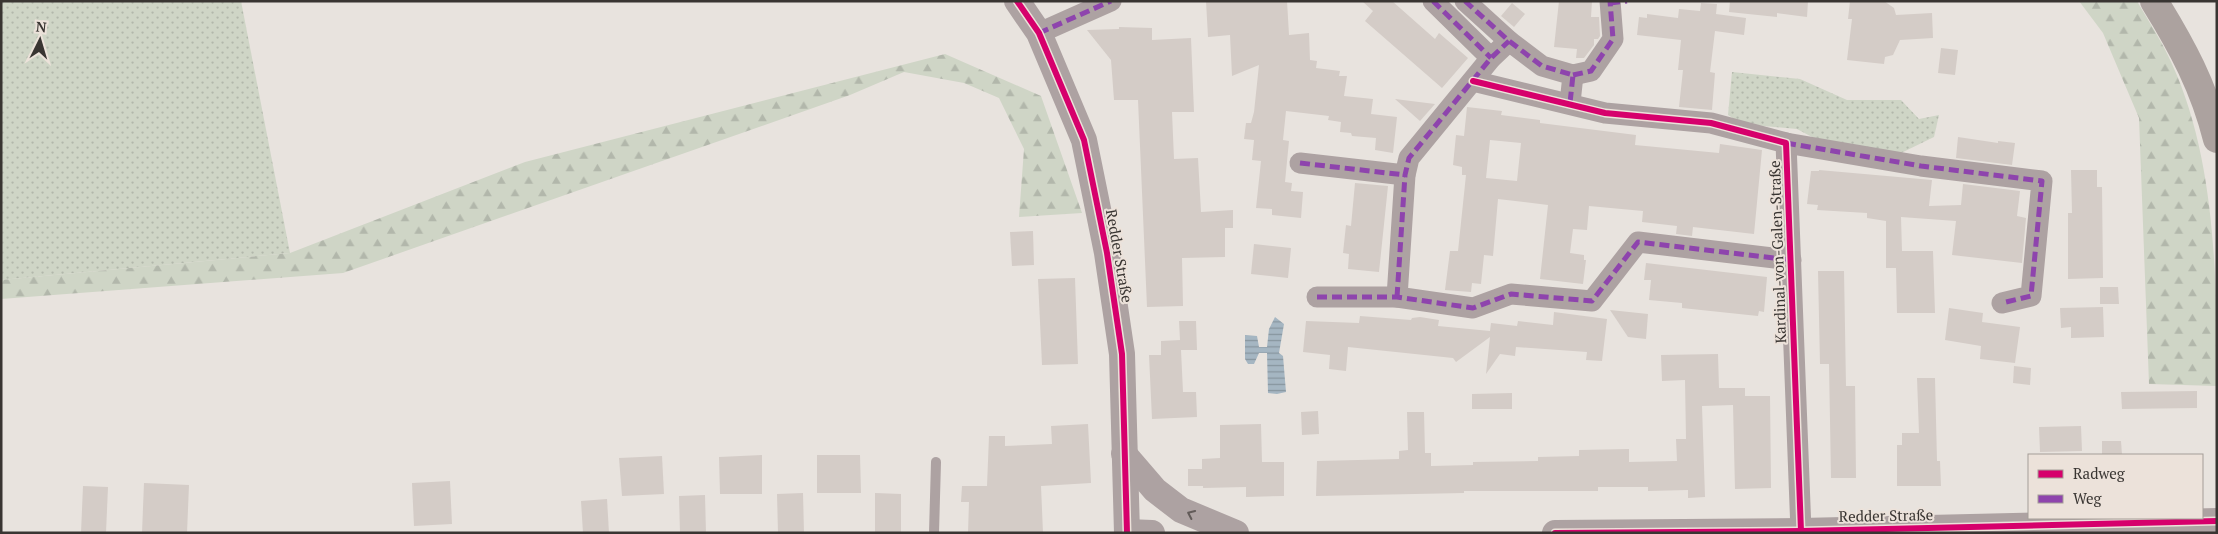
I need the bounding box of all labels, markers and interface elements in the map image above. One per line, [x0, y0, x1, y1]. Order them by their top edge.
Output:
north arrow [15, 15, 65, 65]
text: N [35, 17, 48, 37]
street label: Kardinal-von-Galen-Straße [1764, 160, 1790, 344]
street label: Redder Straße [1102, 208, 1138, 304]
legend [2028, 454, 2203, 519]
text: Radweg [2073, 463, 2126, 483]
text: Weg [2073, 488, 2103, 508]
street label: Redder Straße [1839, 504, 1933, 526]
one-way arrow [1187, 510, 1196, 521]

